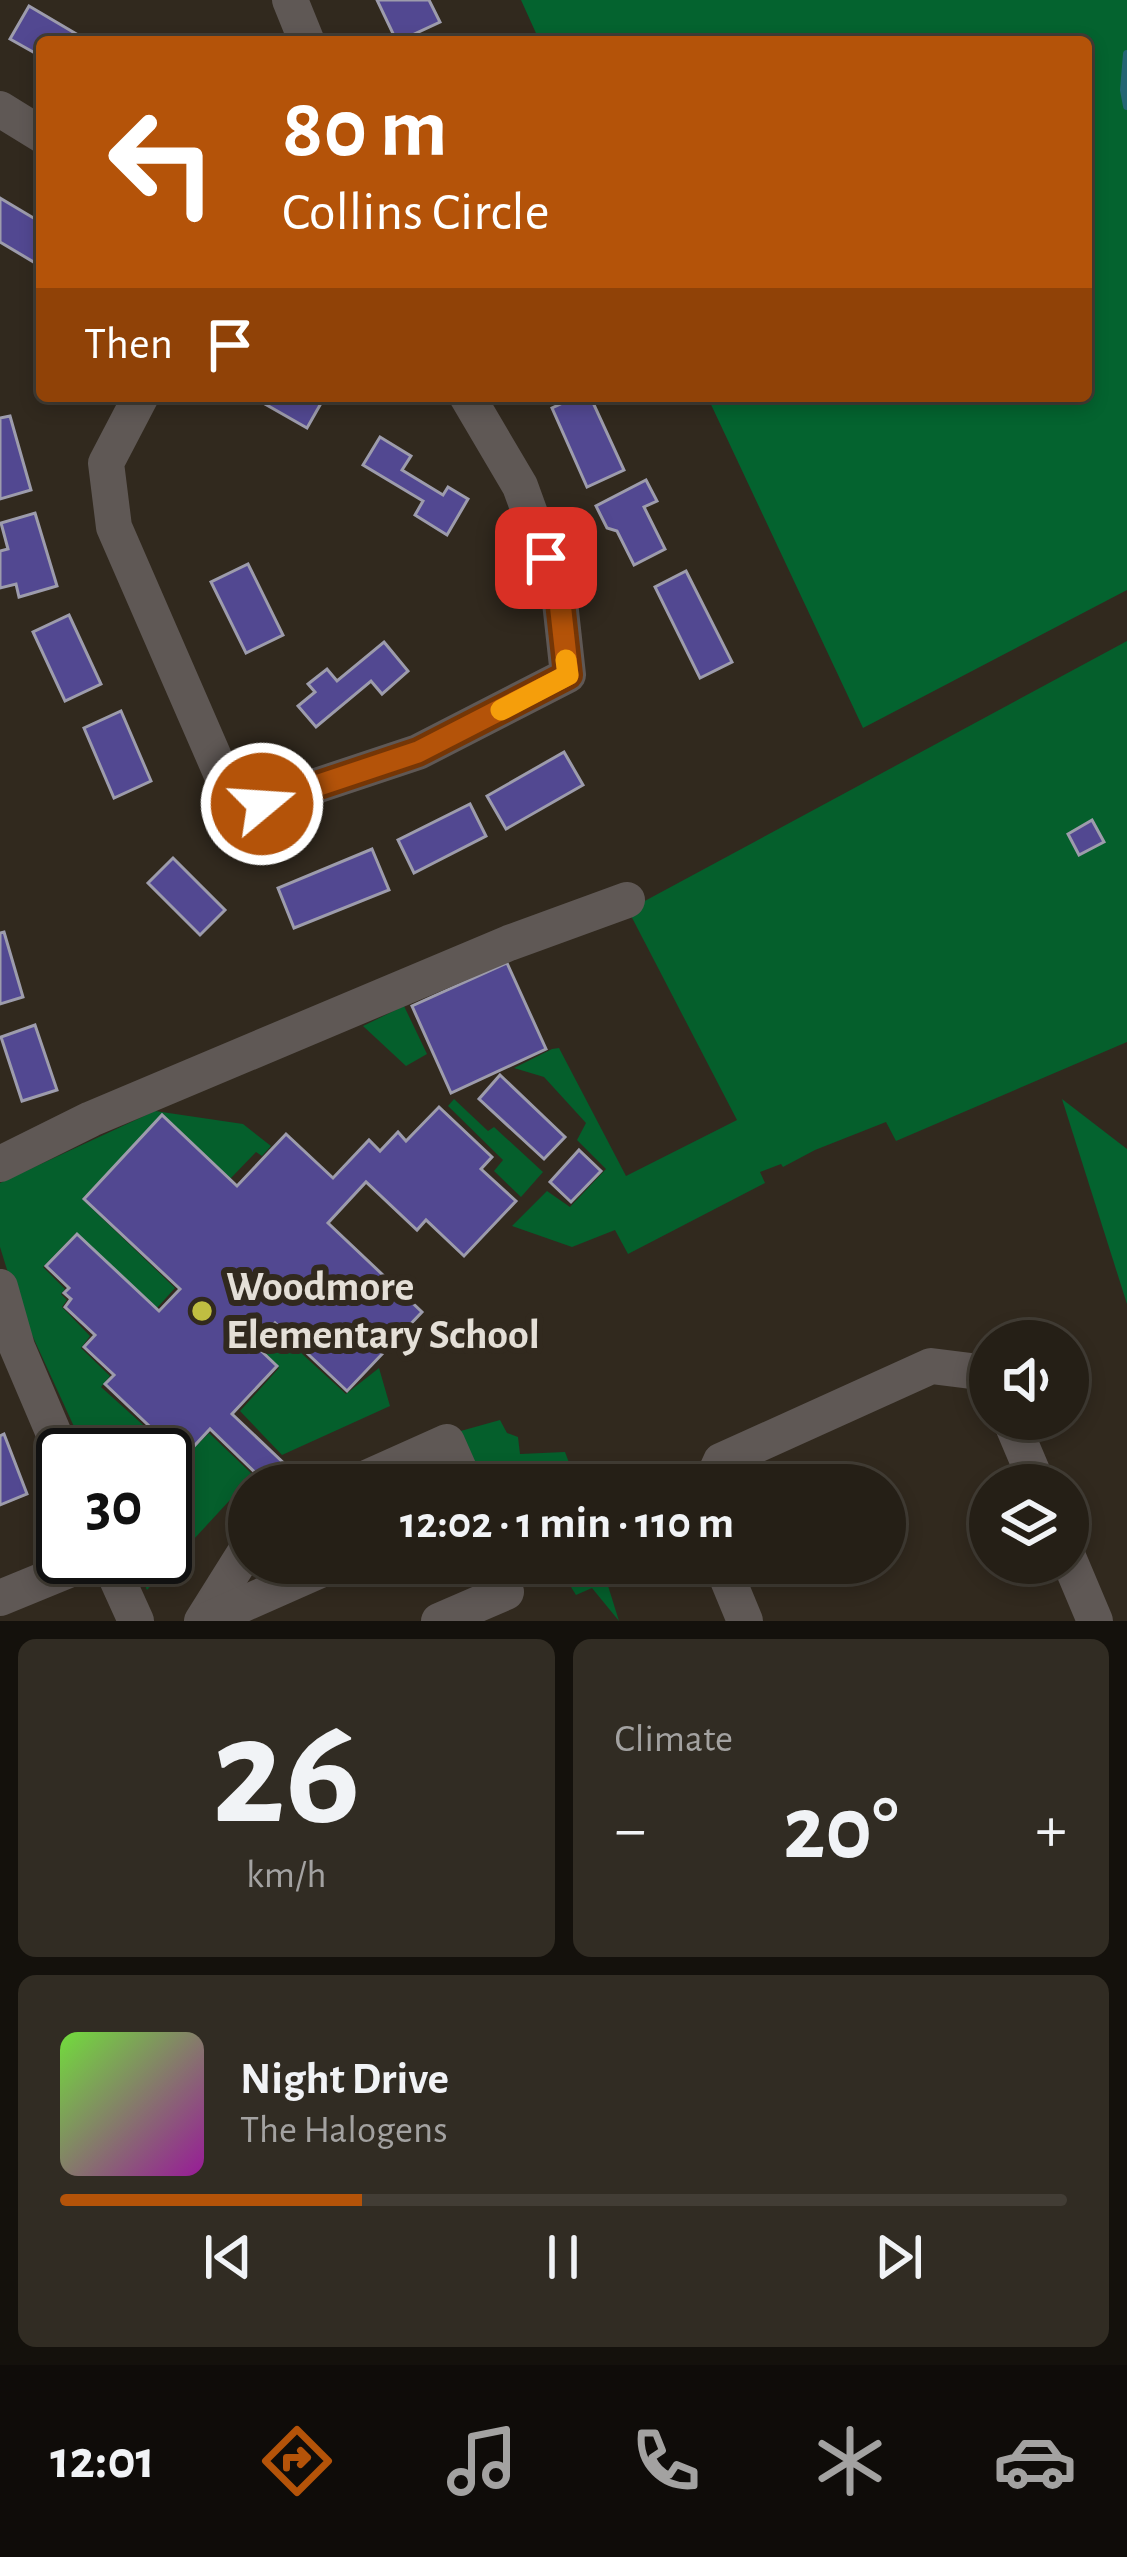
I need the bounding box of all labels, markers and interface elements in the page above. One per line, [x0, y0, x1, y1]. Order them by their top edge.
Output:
icon: left [84, 84, 240, 240]
text: 80 m [282, 88, 448, 172]
text: Collins Circle [282, 186, 550, 240]
icon: arrive [197, 312, 263, 378]
text: Then [84, 322, 173, 367]
pin [495, 507, 597, 609]
icon: arrive [513, 525, 579, 591]
position arrow [199, 741, 325, 867]
place label: Woodmore Elementary School [226, 1266, 540, 1356]
marker: Woodmore Elementary School [189, 1298, 215, 1324]
map controls [969, 1320, 1089, 1584]
button: sound [969, 1320, 1089, 1440]
speed limit sign: 30 [36, 1428, 192, 1584]
button: layers [969, 1464, 1089, 1584]
text: 12:02 · 1 min · 110 m [400, 1501, 734, 1546]
text: 26 [212, 1696, 361, 1852]
text: Climate [615, 1720, 733, 1759]
text: 20° [783, 1785, 899, 1875]
text: − [615, 1797, 646, 1863]
text: + [1035, 1797, 1067, 1863]
text: km/h [246, 1856, 326, 1895]
text: Night Drive [240, 2057, 449, 2102]
text: The Halogens [240, 2111, 448, 2150]
icon: previous [195, 2224, 261, 2290]
icon: pause [530, 2224, 596, 2290]
icon: next [866, 2224, 932, 2290]
icon: directions [255, 2419, 339, 2503]
icon: music [440, 2419, 524, 2503]
icon: phone [624, 2419, 708, 2503]
icon: climate [808, 2419, 892, 2503]
icon: car [993, 2419, 1077, 2503]
text: 12:01 [50, 2434, 155, 2488]

